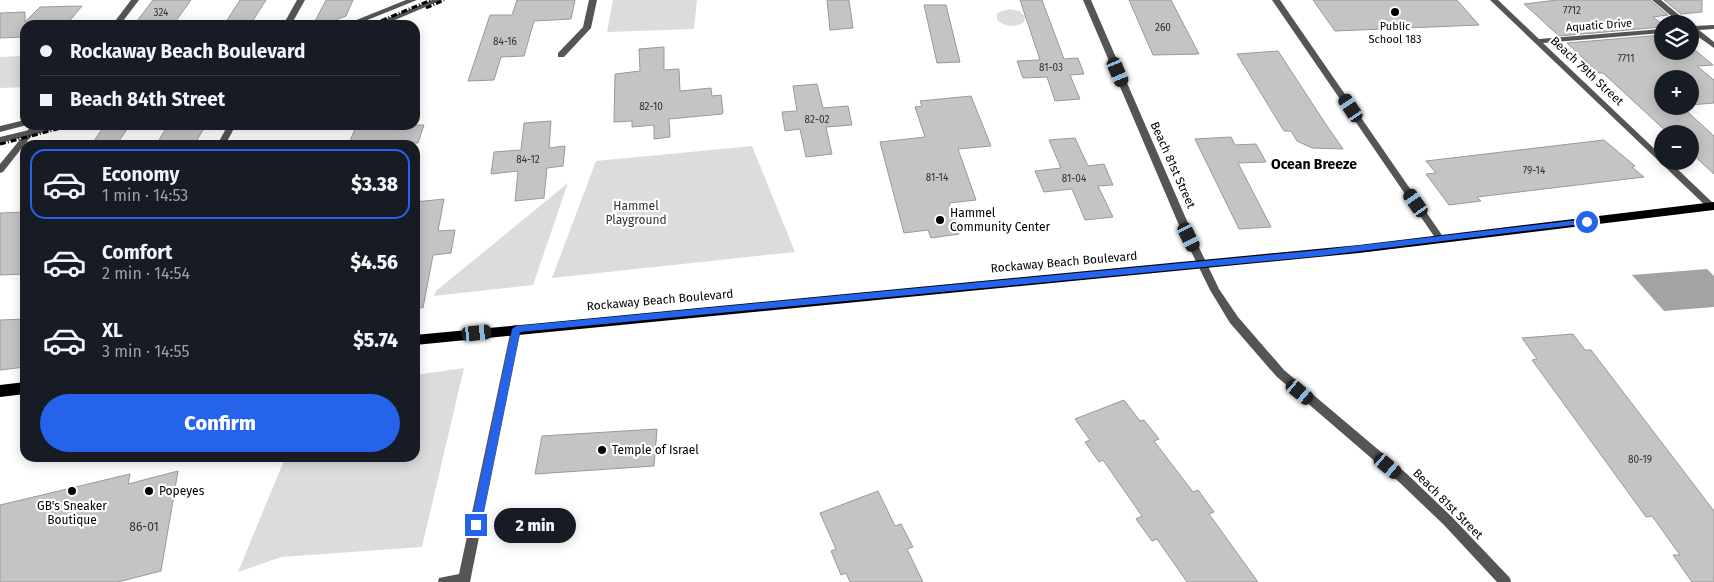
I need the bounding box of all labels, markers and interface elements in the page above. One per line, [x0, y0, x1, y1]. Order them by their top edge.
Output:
house number: 7712 [1563, 5, 1581, 17]
marker: Public School 183 [1389, 6, 1401, 18]
house number: 324 [154, 7, 169, 19]
map controls [1654, 15, 1699, 170]
button: layers [1654, 15, 1699, 60]
street label: Aquatic Drive [1566, 17, 1633, 34]
place label: Public School 183 [1369, 20, 1422, 46]
house number: 260 [1155, 22, 1171, 34]
street label: Beach 79th Street [1548, 34, 1627, 109]
house number: 84-16 [493, 36, 517, 48]
text: Rockaway Beach Boulevard [70, 40, 305, 63]
house number: 7711 [1617, 53, 1635, 65]
car [1105, 55, 1130, 89]
house number: 81-03 [1039, 62, 1063, 74]
button: + [1654, 70, 1699, 115]
text: Beach 84th Street [70, 88, 225, 111]
car [1336, 91, 1365, 125]
house number: 82-10 [639, 101, 663, 113]
house number: 82-02 [805, 114, 829, 126]
street label: Beach 81st Street [1148, 120, 1199, 211]
button: − [1654, 125, 1699, 170]
house number: 84-12 [516, 154, 540, 166]
district label: Ocean Breeze [1271, 156, 1357, 173]
icon: car [42, 162, 87, 207]
text: Economy [102, 163, 179, 186]
house number: 79-14 [1523, 165, 1546, 177]
house number: 81-14 [926, 172, 949, 184]
text: $3.38 [351, 173, 398, 196]
house number: 81-04 [1062, 173, 1087, 185]
text: 1 min · 14:53 [102, 186, 188, 205]
car [1401, 186, 1430, 220]
park label: Hammel Playground [605, 199, 667, 227]
place label: Hammel Community Center [950, 206, 1051, 234]
route start [1576, 211, 1598, 233]
marker: Hammel Community Center [934, 214, 946, 226]
car [1175, 220, 1202, 254]
icon: car [42, 240, 87, 285]
text: Comfort [102, 241, 172, 264]
street label: Rockaway Beach Boulevard [990, 249, 1138, 275]
text: $4.56 [351, 251, 398, 274]
text: 2 min · 14:54 [102, 264, 190, 283]
street label: Rockaway Beach Boulevard [586, 287, 734, 313]
icon: car [42, 318, 87, 363]
text: XL [102, 319, 123, 342]
car [461, 324, 492, 342]
text: $5.74 [353, 329, 398, 352]
text: 3 min · 14:55 [102, 342, 189, 361]
car [1283, 377, 1316, 407]
button: Confirm [40, 394, 400, 452]
place label: Temple of Israel [612, 443, 699, 457]
marker: Temple of Israel [596, 444, 608, 456]
car [1371, 451, 1404, 481]
house number: 80-19 [1628, 454, 1652, 466]
street label: Beach 81st Street [1410, 466, 1486, 542]
place label: Popeyes [159, 484, 205, 498]
marker: GB's Sneaker Boutique [66, 485, 78, 497]
marker: Popeyes [143, 485, 155, 497]
place label: GB's Sneaker Boutique [37, 499, 107, 527]
callout: 2 min [494, 508, 576, 542]
route end [465, 514, 487, 536]
text: 2 min [515, 516, 555, 535]
house number: 86-01 [129, 520, 159, 534]

